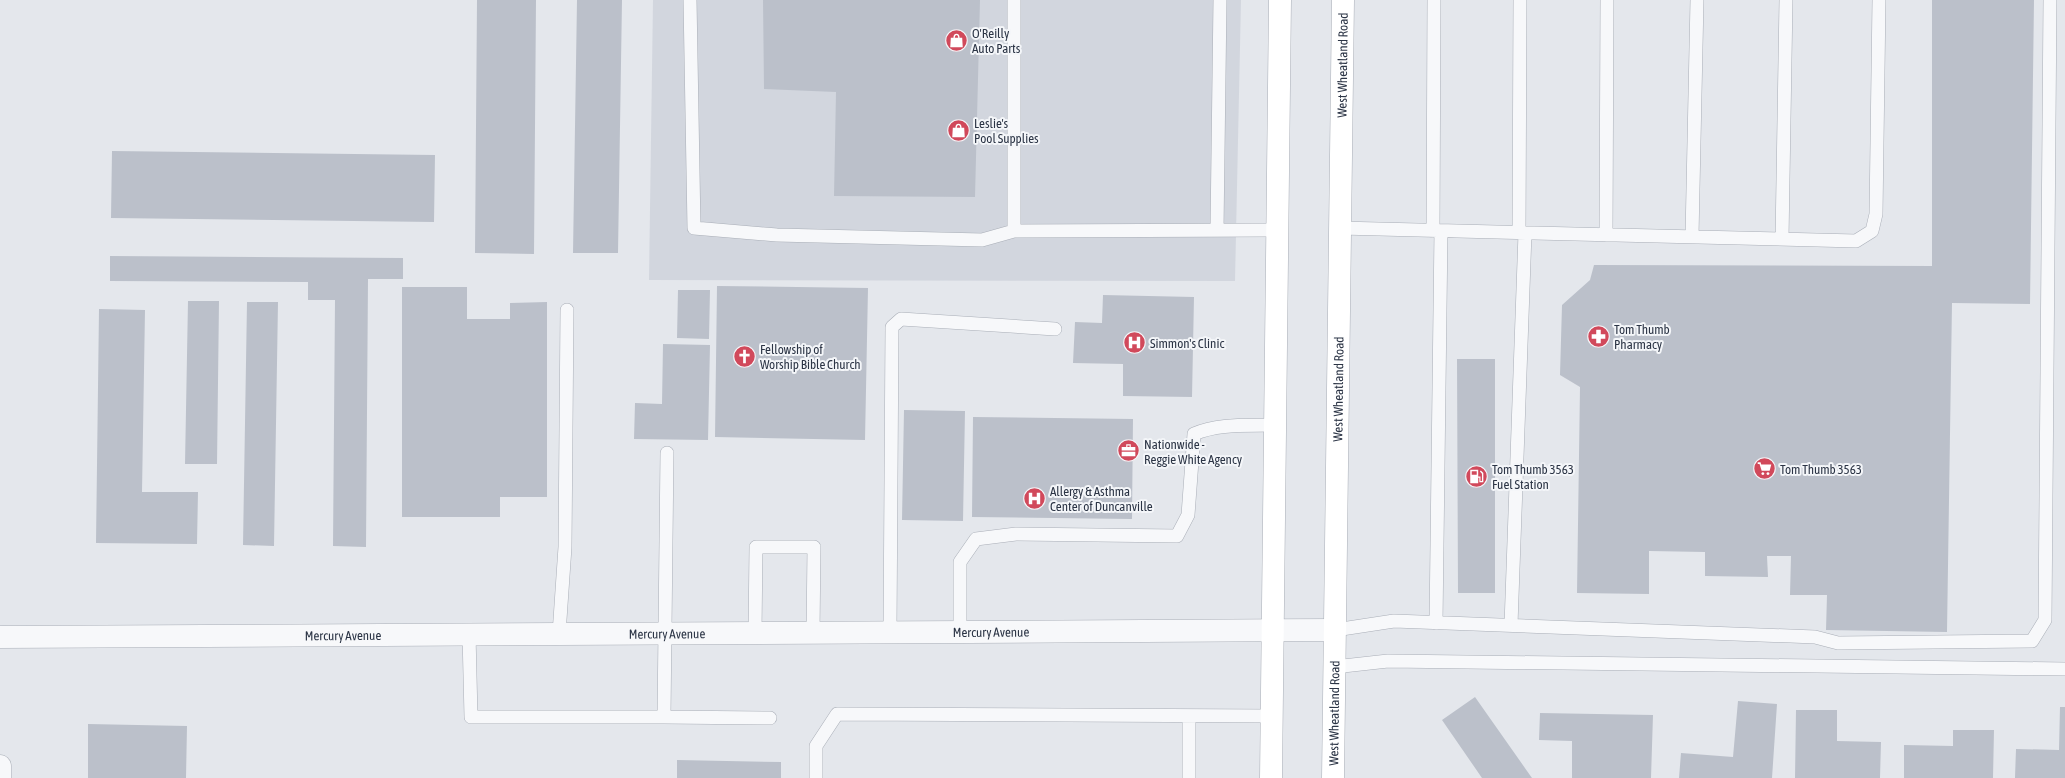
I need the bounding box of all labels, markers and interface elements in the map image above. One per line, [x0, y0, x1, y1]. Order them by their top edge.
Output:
street label: West Wheatland Road [1334, 12, 1351, 118]
place label: O'Reilly Auto Parts [972, 26, 1021, 56]
shop icon: O'Reilly Auto Parts [944, 27, 970, 53]
place label: Leslie's Pool Supplies [974, 116, 1039, 146]
shop icon: Leslie's Pool Supplies [946, 117, 972, 143]
place label: Tom Thumb Pharmacy [1614, 322, 1670, 352]
pharmacy icon: Tom Thumb Pharmacy [1586, 323, 1612, 349]
hospital icon: Simmon's Clinic [1121, 330, 1147, 356]
place label: Simmon's Clinic [1150, 336, 1224, 351]
street label: West Wheatland Road [1330, 336, 1347, 442]
place label: Fellowship of Worship Bible Church [760, 342, 861, 372]
church icon: Fellowship of Worship Bible Church [732, 343, 758, 369]
place label: Nationwide - Reggie White Agency [1144, 437, 1243, 467]
office icon: Nationwide - Reggie White Agency [1115, 438, 1141, 464]
supermarket icon: Tom Thumb 3563 [1751, 456, 1777, 482]
place label: Tom Thumb 3563 Fuel Station [1492, 462, 1574, 492]
place label: Tom Thumb 3563 [1780, 462, 1862, 477]
fuel station icon: Tom Thumb 3563 Fuel Station [1463, 463, 1489, 489]
place label: Allergy & Asthma Center of Duncanville [1050, 484, 1153, 514]
hospital icon: Allergy & Asthma Center of Duncanville [1022, 485, 1048, 511]
street label: Mercury Avenue [953, 625, 1029, 640]
street label: Mercury Avenue [629, 626, 705, 642]
street label: Mercury Avenue [305, 628, 381, 643]
street label: West Wheatland Road [1326, 660, 1343, 766]

